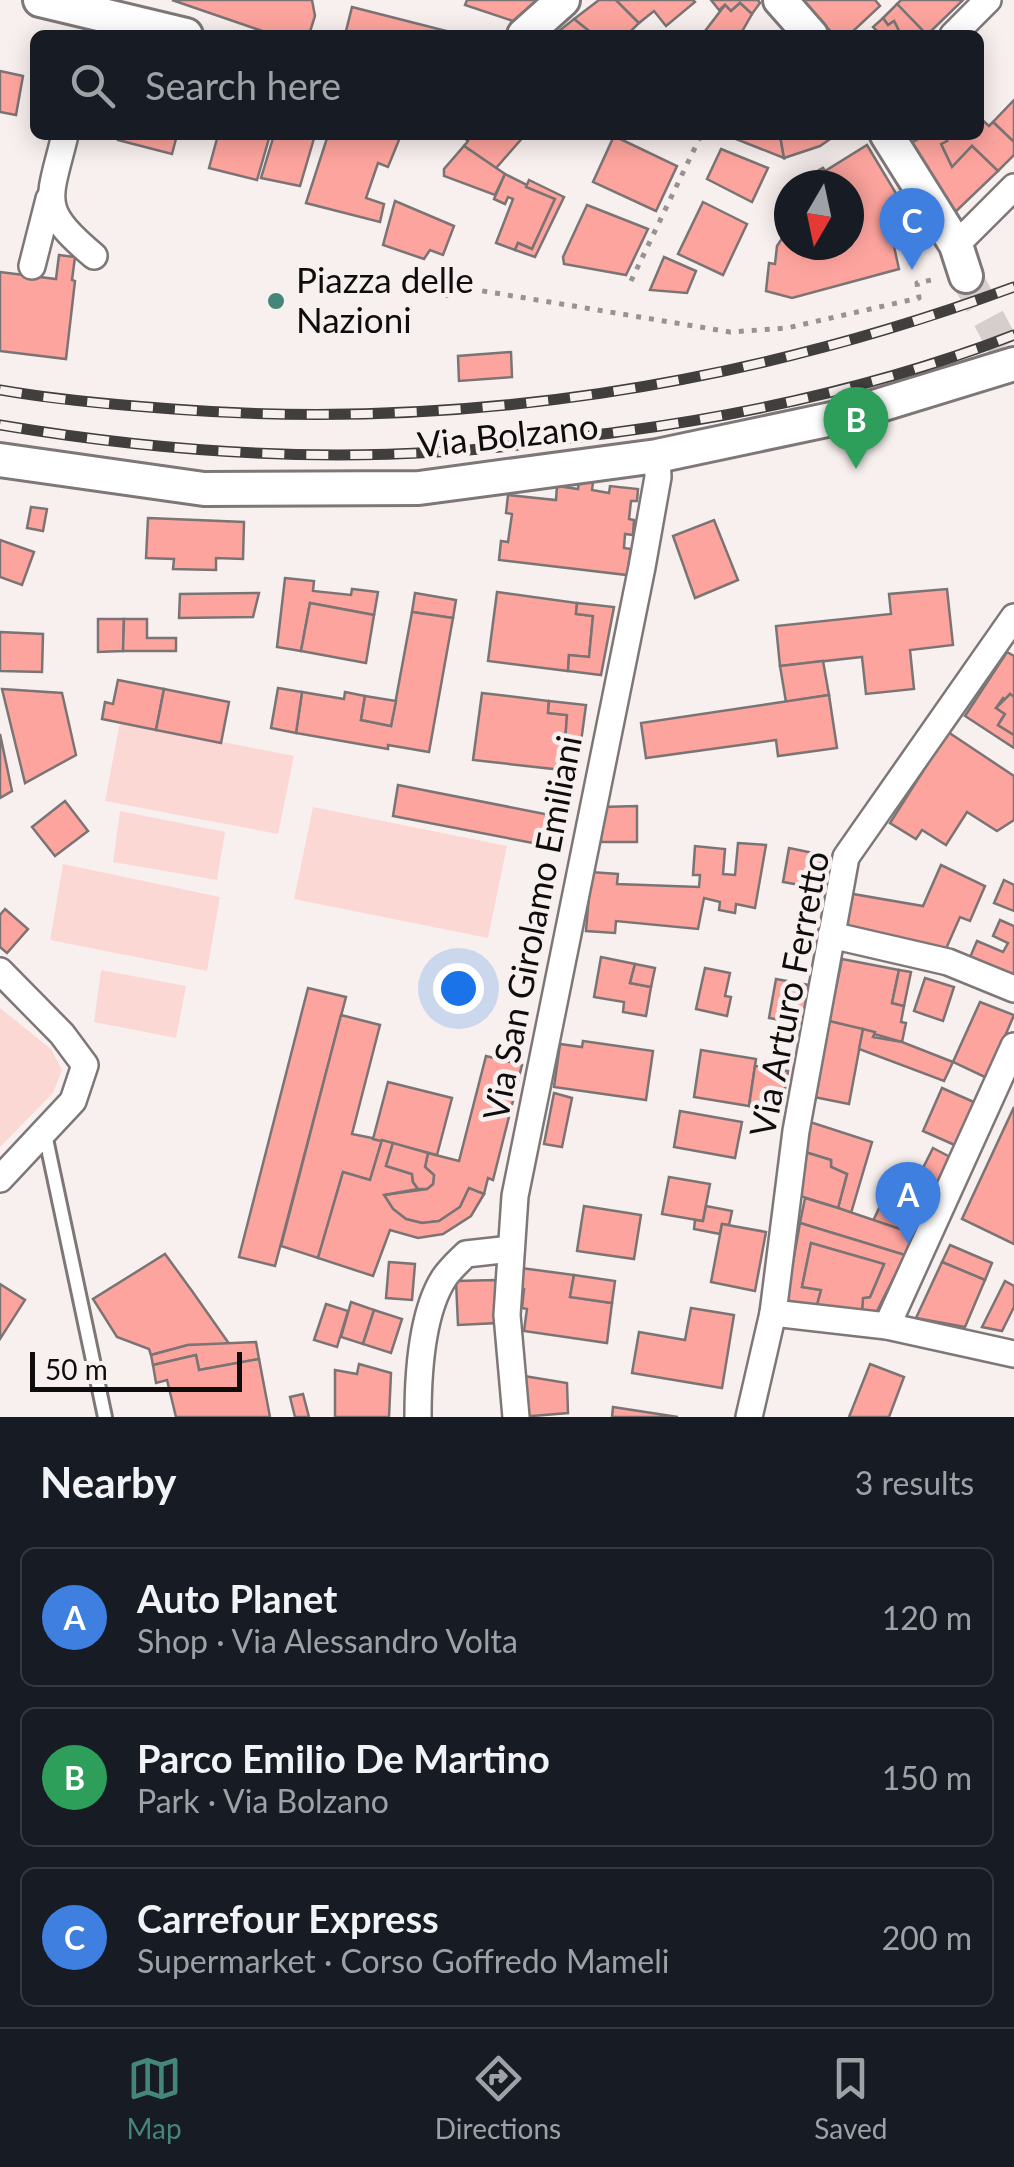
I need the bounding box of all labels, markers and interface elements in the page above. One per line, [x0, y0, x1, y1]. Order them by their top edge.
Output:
search box [30, 30, 984, 140]
icon: search [65, 58, 120, 113]
text: Search here [145, 62, 341, 108]
north arrow [774, 170, 864, 260]
pin: C [880, 188, 944, 270]
place label: Piazza delle Nazioni [296, 258, 474, 340]
marker: Piazza delle Nazioni [265, 290, 287, 312]
pin: B [824, 386, 888, 469]
street label: Via Bolzano [415, 404, 600, 464]
street label: Via San Girolamo Emiliani [473, 732, 589, 1123]
street label: Via Arturo Ferretto [740, 847, 836, 1140]
your location [433, 963, 484, 1014]
pin: A [876, 1162, 940, 1244]
scale bar [30, 1347, 242, 1392]
text: 50 m [45, 1352, 108, 1386]
text: Nearby [40, 1457, 177, 1507]
text: 3 results [855, 1463, 974, 1502]
text: Auto Planet [137, 1575, 337, 1621]
text: A [63, 1598, 86, 1637]
text: 120 m [882, 1598, 972, 1637]
text: Shop · Via Alessandro Volta [137, 1621, 518, 1660]
text: Parco Emilio De Martino [137, 1735, 550, 1781]
text: B [64, 1758, 85, 1797]
text: 150 m [882, 1758, 972, 1797]
text: Park · Via Bolzano [137, 1781, 389, 1820]
text: Carrefour Express [137, 1895, 439, 1941]
text: C [64, 1918, 85, 1957]
text: 200 m [882, 1918, 972, 1957]
text: Supermarket · Corso Goffredo Mameli [137, 1941, 669, 1980]
tab: Map [127, 2051, 182, 2145]
tab: Directions [435, 2051, 561, 2145]
tab: Saved [814, 2051, 887, 2145]

